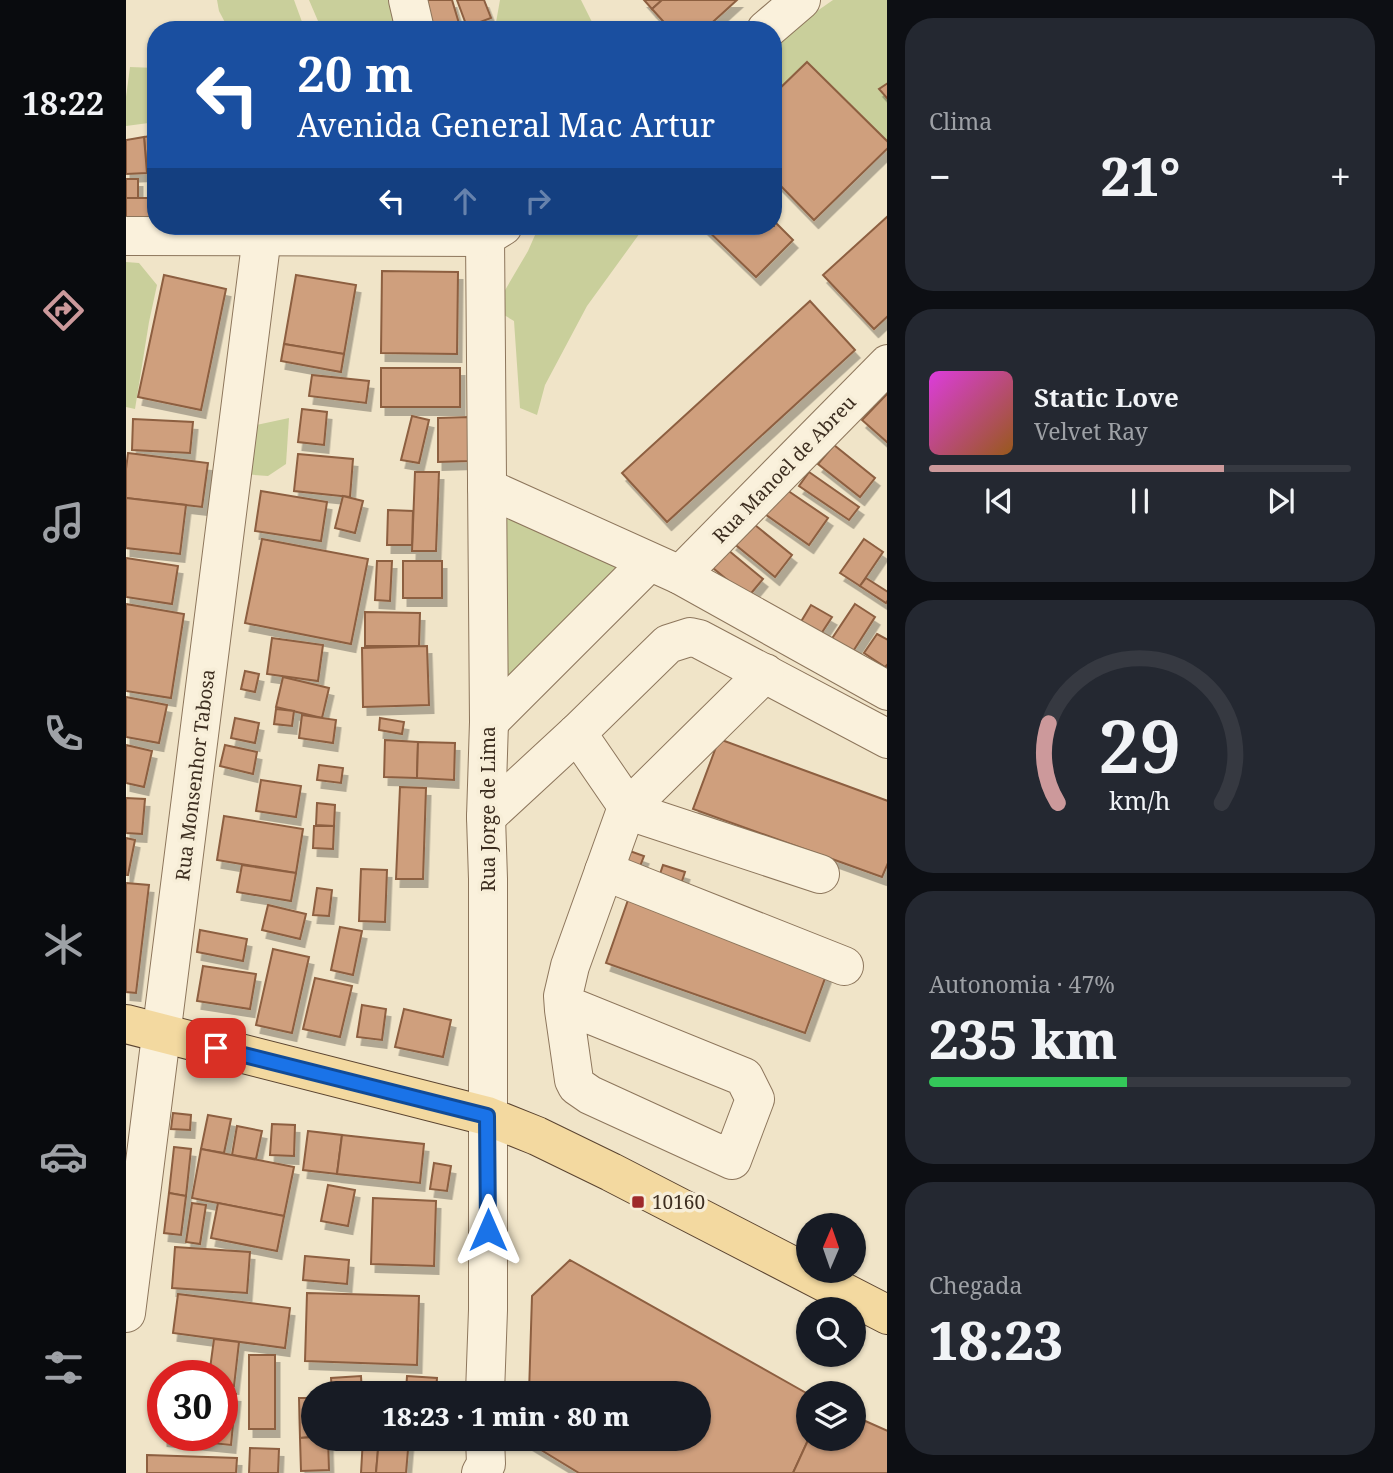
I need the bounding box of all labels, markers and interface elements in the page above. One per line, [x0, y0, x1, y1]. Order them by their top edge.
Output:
text: 20 m [297, 40, 413, 106]
icon: left [182, 49, 273, 140]
text: 18:22 [22, 81, 104, 124]
text: Avenida General Mac Artur [297, 103, 715, 146]
text: Clima [929, 105, 992, 137]
text: 21° [1100, 140, 1180, 211]
text: − [929, 150, 951, 202]
text: + [1330, 150, 1351, 202]
icon: left [373, 182, 411, 220]
icon: ahead [446, 182, 484, 220]
icon: right [519, 182, 557, 220]
icon: directions [39, 286, 88, 335]
text: Static Love [1034, 379, 1179, 415]
street label: Rua Manoel de Abreu [707, 390, 861, 548]
text: Velvet Ray [1034, 415, 1148, 447]
icon: previous [980, 482, 1018, 520]
icon: pause [1121, 482, 1159, 520]
icon: next [1262, 482, 1300, 520]
icon: music [39, 498, 88, 547]
street label: Rua Monsenhor Tabosa [169, 668, 221, 882]
text: 29 [1099, 695, 1181, 794]
icon: phone [39, 709, 88, 758]
street label: Rua Jorge de Lima [475, 726, 501, 892]
text: km/h [1109, 782, 1171, 816]
icon: climate [39, 920, 88, 969]
text: Autonomia · 47% [929, 968, 1115, 1000]
text: 235 km [929, 1003, 1117, 1074]
pin [186, 1018, 246, 1078]
icon: arrive [197, 1029, 235, 1067]
icon: car [39, 1132, 88, 1181]
place label: 10160 [652, 1189, 705, 1215]
position arrow [451, 1193, 525, 1267]
marker: 10160 [630, 1194, 646, 1210]
north arrow [796, 1213, 866, 1283]
map controls [796, 1213, 866, 1451]
text: Chegada [929, 1269, 1022, 1301]
button: search [796, 1297, 866, 1367]
text: 18:23 [929, 1304, 1063, 1375]
icon: filters [39, 1343, 88, 1392]
speed limit sign: 30 [147, 1360, 238, 1451]
button: layers [796, 1381, 866, 1451]
text: 18:23 · 1 min · 80 m [382, 1398, 630, 1434]

